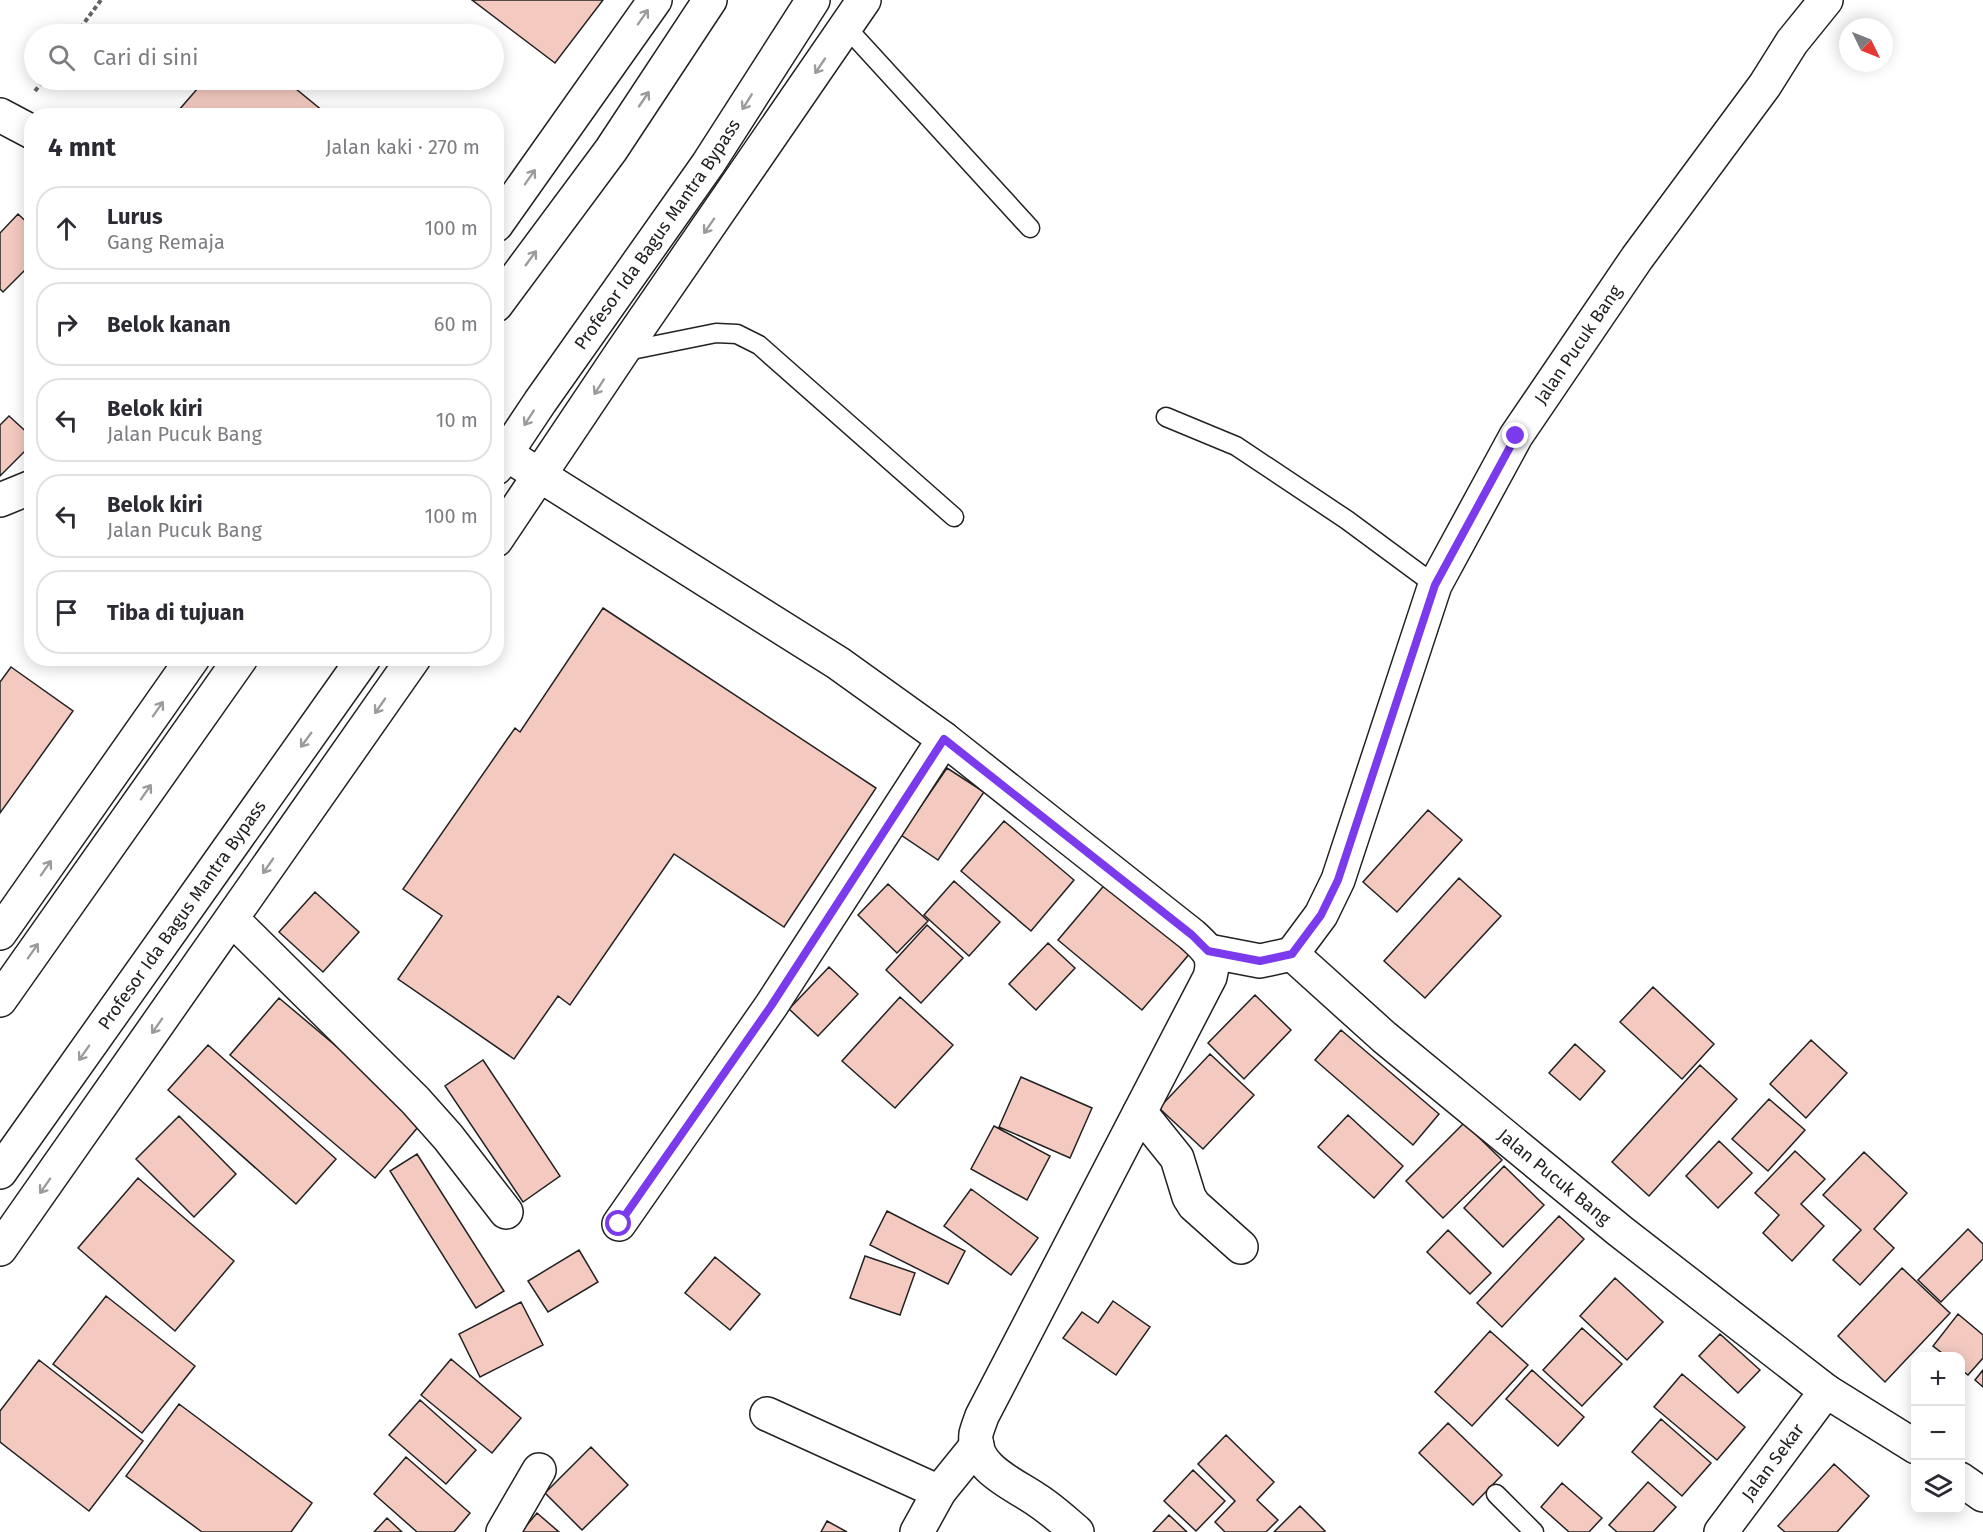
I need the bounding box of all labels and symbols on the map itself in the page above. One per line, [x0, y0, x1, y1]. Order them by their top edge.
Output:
one-way arrow [636, 10, 649, 26]
north arrow [1839, 18, 1893, 72]
one-way arrow [814, 57, 826, 73]
one-way arrow [638, 92, 650, 108]
one-way arrow [741, 93, 753, 110]
street label: Profesor Ida Bagus Mantra Bypass [570, 115, 745, 354]
one-way arrow [524, 169, 536, 185]
one-way arrow [703, 218, 715, 234]
one-way arrow [525, 251, 537, 267]
street label: Jalan Pucuk Bang [1530, 280, 1627, 409]
one-way arrow [593, 378, 605, 395]
one-way arrow [523, 409, 535, 426]
route end [1502, 422, 1528, 448]
one-way arrow [374, 698, 386, 714]
one-way arrow [152, 701, 164, 717]
one-way arrow [300, 732, 312, 748]
one-way arrow [140, 785, 152, 801]
street label: Profesor Ida Bagus Mantra Bypass [93, 796, 271, 1034]
one-way arrow [262, 858, 274, 874]
one-way arrow [40, 861, 52, 877]
one-way arrow [27, 944, 39, 960]
one-way arrow [151, 1017, 163, 1034]
one-way arrow [77, 1045, 90, 1061]
street label: Jalan Pucuk Bang [1493, 1124, 1616, 1230]
one-way arrow [39, 1177, 51, 1193]
route start [605, 1210, 631, 1236]
street label: Jalan Sekar [1737, 1419, 1809, 1505]

